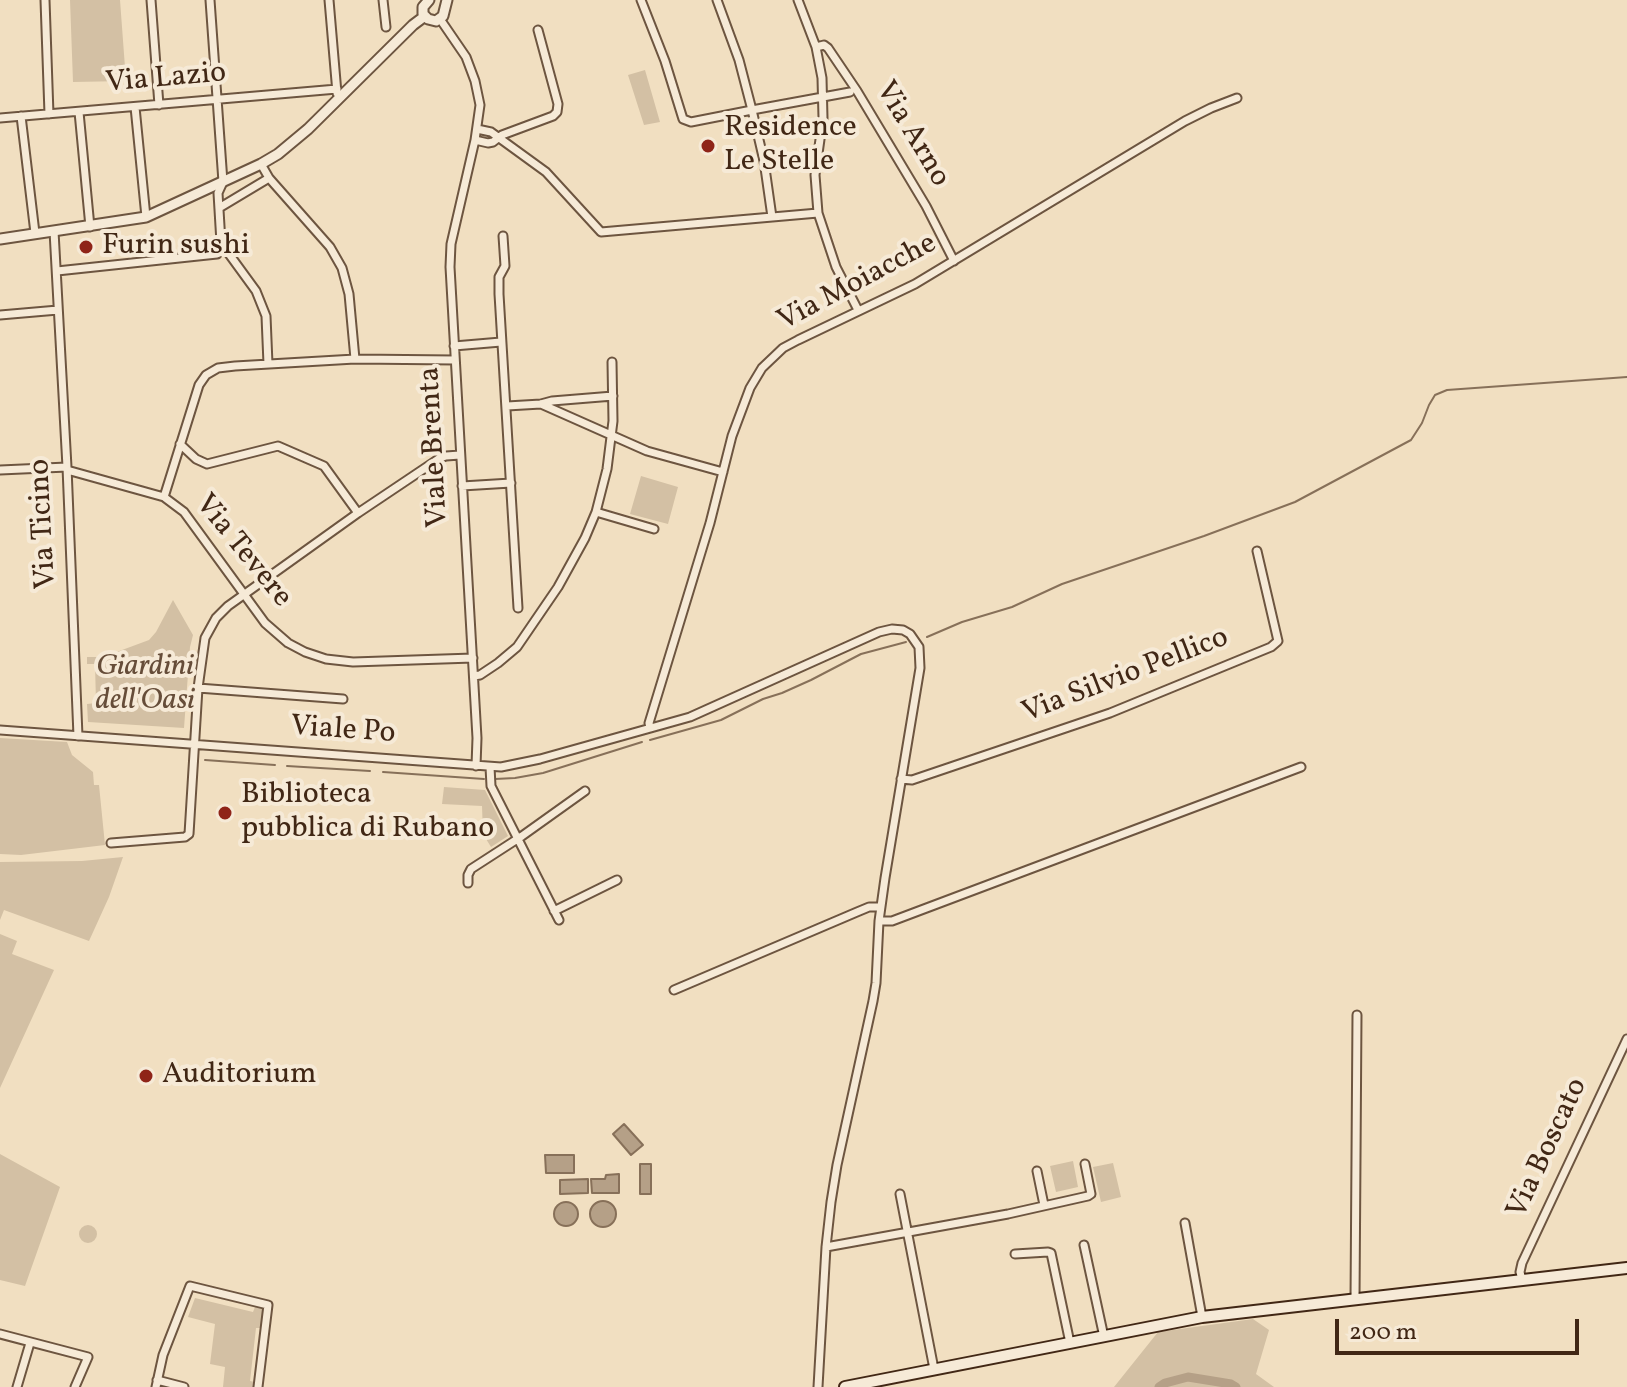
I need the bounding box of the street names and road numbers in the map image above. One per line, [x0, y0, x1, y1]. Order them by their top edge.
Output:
street label: Via Lazio [104, 57, 228, 103]
street label: Via Arno [866, 76, 956, 194]
street label: Via Moiacche [773, 227, 943, 341]
street label: Viale Brenta [414, 366, 458, 528]
street label: Via Ticino [24, 458, 66, 590]
street label: Via Tevere [186, 488, 298, 616]
street label: Via Silvio Pellico [1018, 621, 1234, 733]
street label: Viale Po [289, 710, 397, 754]
street label: Via Boscato [1501, 1073, 1597, 1225]

